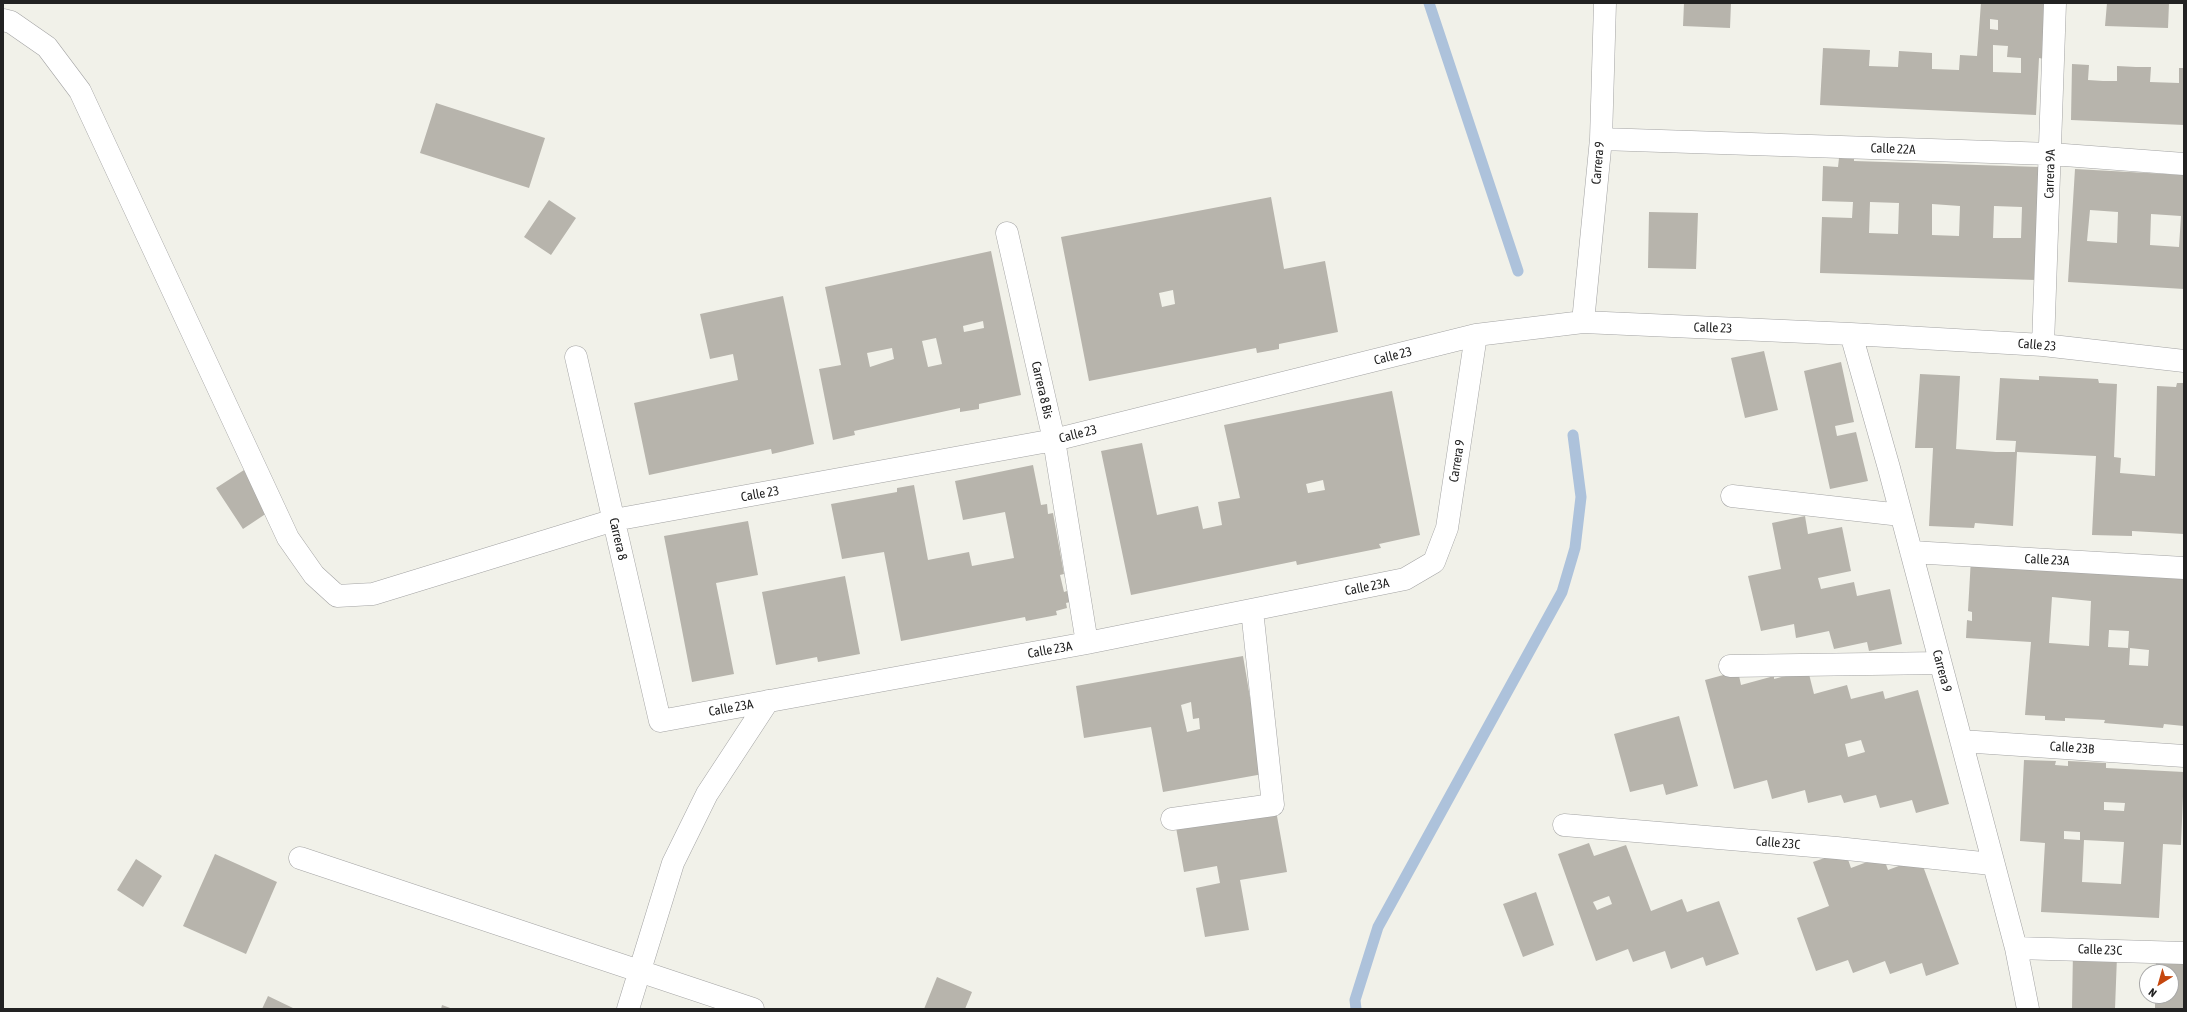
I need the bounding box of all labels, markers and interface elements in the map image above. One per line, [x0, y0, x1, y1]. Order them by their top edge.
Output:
street label: Calle 22A [1870, 140, 1916, 158]
street label: Carrera 9 [1588, 141, 1608, 185]
street label: Carrera 9A [2041, 149, 2059, 199]
street label: Calle 23 [1693, 320, 1733, 336]
street label: Calle 23 [2017, 336, 2057, 354]
street label: Calle 23 [1372, 344, 1414, 368]
street label: Carrera 8 Bis [1028, 360, 1056, 420]
street label: Calle 23 [1057, 422, 1099, 446]
street label: Carrera 9 [1446, 439, 1468, 483]
street label: Calle 23 [740, 483, 780, 505]
street label: Carrera 8 [606, 516, 630, 562]
street label: Calle 23A [2024, 551, 2070, 569]
street label: Calle 23A [1343, 575, 1391, 599]
street label: Calle 23A [1027, 638, 1073, 662]
street label: Carrera 9 [1929, 648, 1955, 694]
street label: Calle 23A [708, 696, 754, 720]
street label: Calle 23B [2049, 739, 2095, 757]
street label: Calle 23C [1755, 833, 1801, 853]
street label: Calle 23C [2078, 941, 2122, 959]
north arrow [2139, 964, 2179, 1004]
text: N [2146, 986, 2159, 1000]

